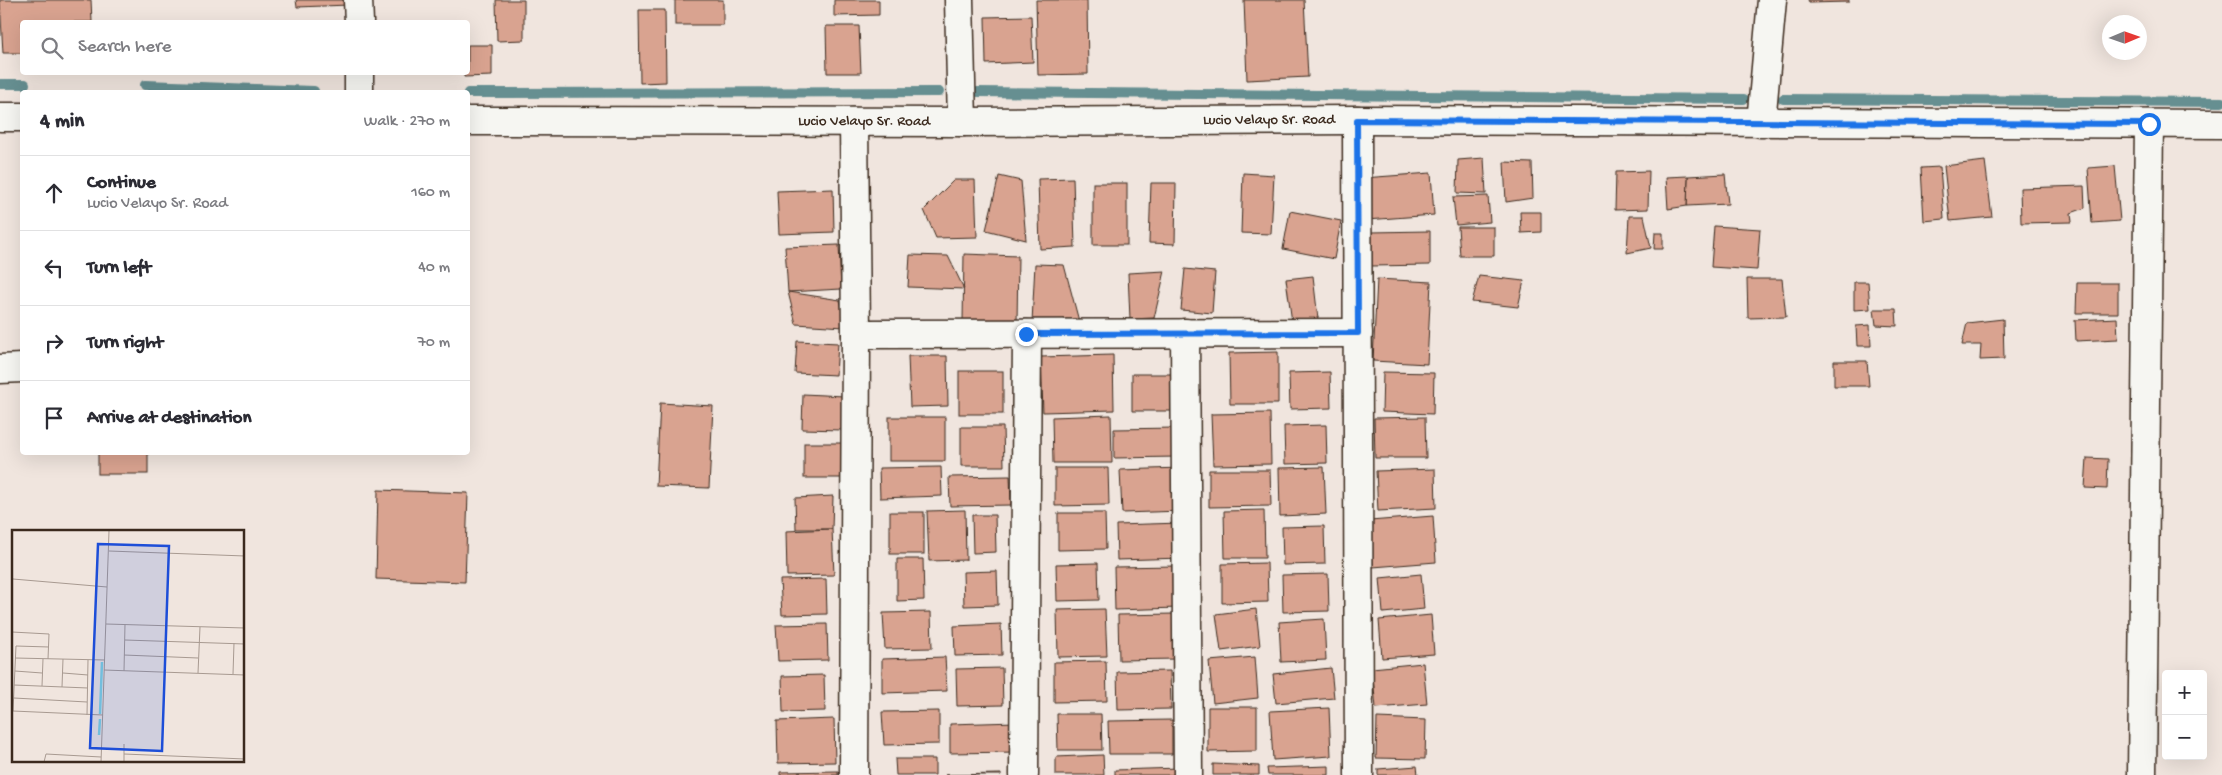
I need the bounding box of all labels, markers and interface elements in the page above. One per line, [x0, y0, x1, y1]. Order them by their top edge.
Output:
north arrow [2102, 15, 2147, 60]
search box [20, 20, 470, 75]
icon: search [38, 34, 66, 62]
text: Search here [78, 36, 172, 59]
text: 4 min [40, 110, 84, 135]
street label: Lucio Velayo Sr. Road [1203, 111, 1336, 130]
text: Walk · 270 m [364, 113, 450, 132]
street label: Lucio Velayo Sr. Road [798, 113, 931, 131]
route start [2138, 113, 2161, 136]
text: Continue [87, 172, 156, 195]
icon: ahead [40, 179, 68, 207]
text: 160 m [411, 184, 450, 203]
text: Lucio Velayo Sr. Road [87, 195, 228, 214]
icon: left [40, 254, 68, 282]
text: Turn left [87, 257, 151, 280]
text: 40 m [418, 259, 450, 278]
route end [1015, 323, 1038, 346]
icon: right [40, 329, 68, 357]
text: Turn right [87, 332, 163, 355]
text: 70 m [417, 334, 450, 353]
icon: arrive [40, 404, 68, 432]
text: Arrive at destination [87, 407, 251, 430]
inset map [12, 530, 245, 762]
map controls [2162, 670, 2207, 760]
button: + [2162, 670, 2207, 715]
button: − [2162, 715, 2207, 760]

